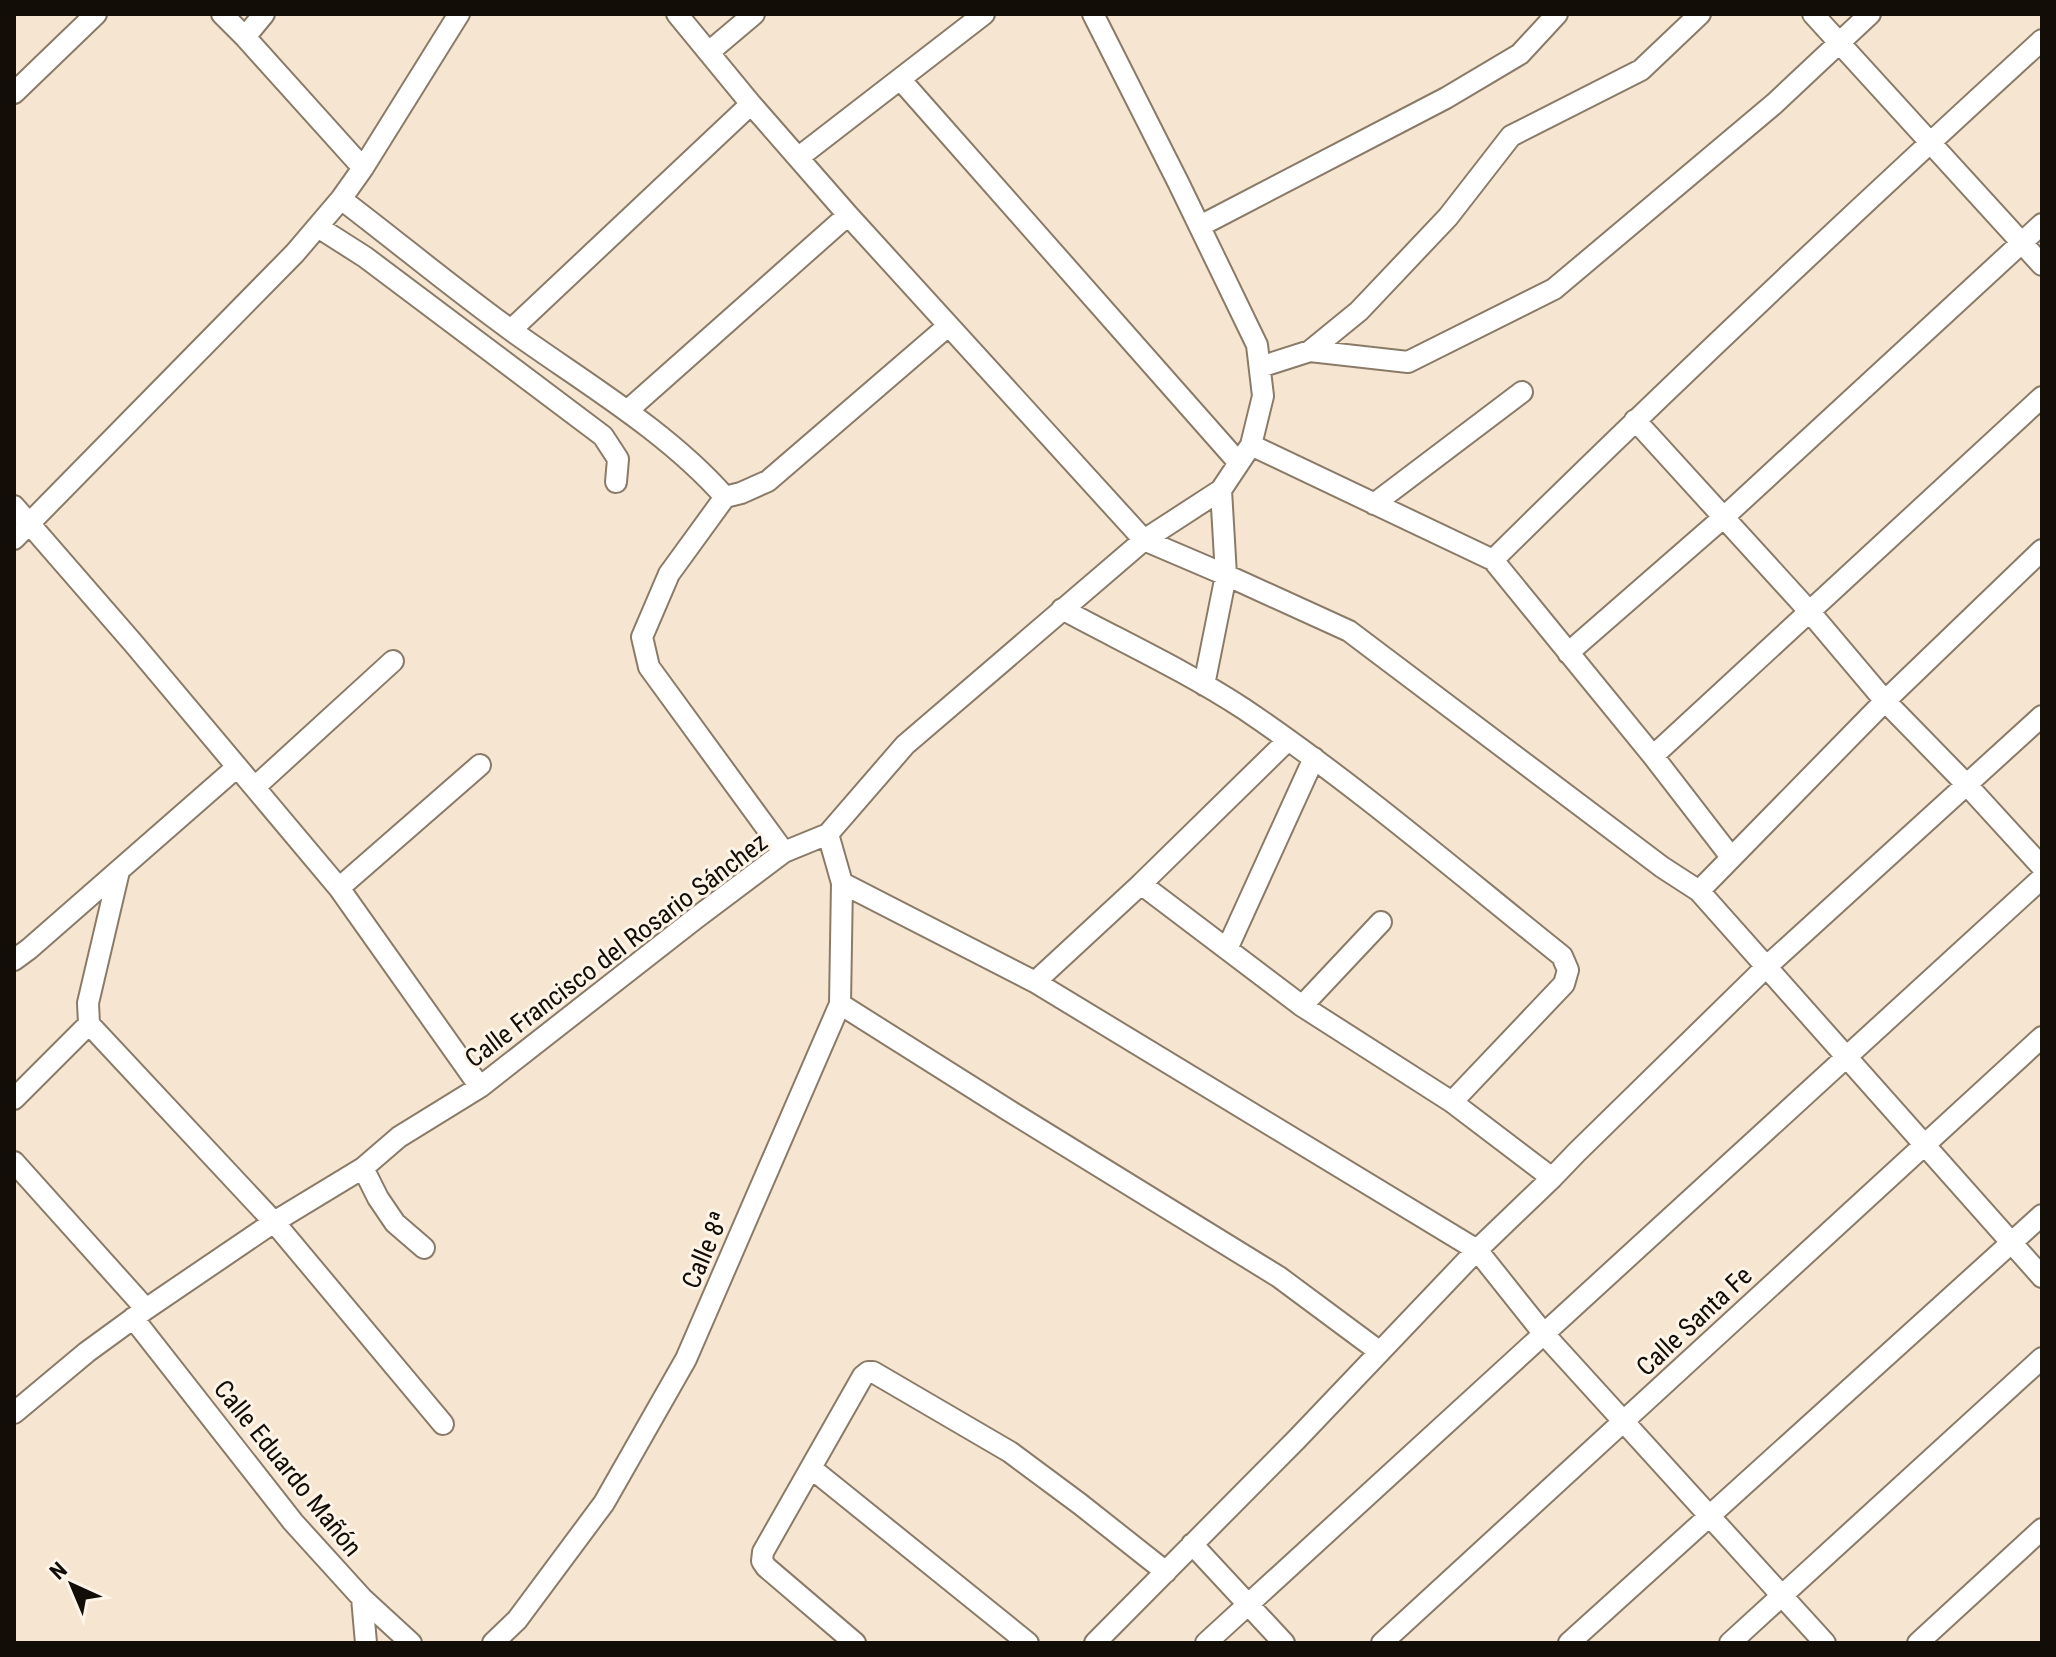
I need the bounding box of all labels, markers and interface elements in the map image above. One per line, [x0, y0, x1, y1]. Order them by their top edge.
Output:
street label: Calle Francisco del Rosario Sánchez [459, 827, 773, 1073]
street label: Calle 8ª [675, 1207, 735, 1293]
street label: Calle Santa Fe [1630, 1260, 1758, 1382]
street label: Calle Eduardo Mañón [208, 1374, 368, 1562]
north arrow [32, 1545, 112, 1625]
text: N [45, 1557, 72, 1585]

